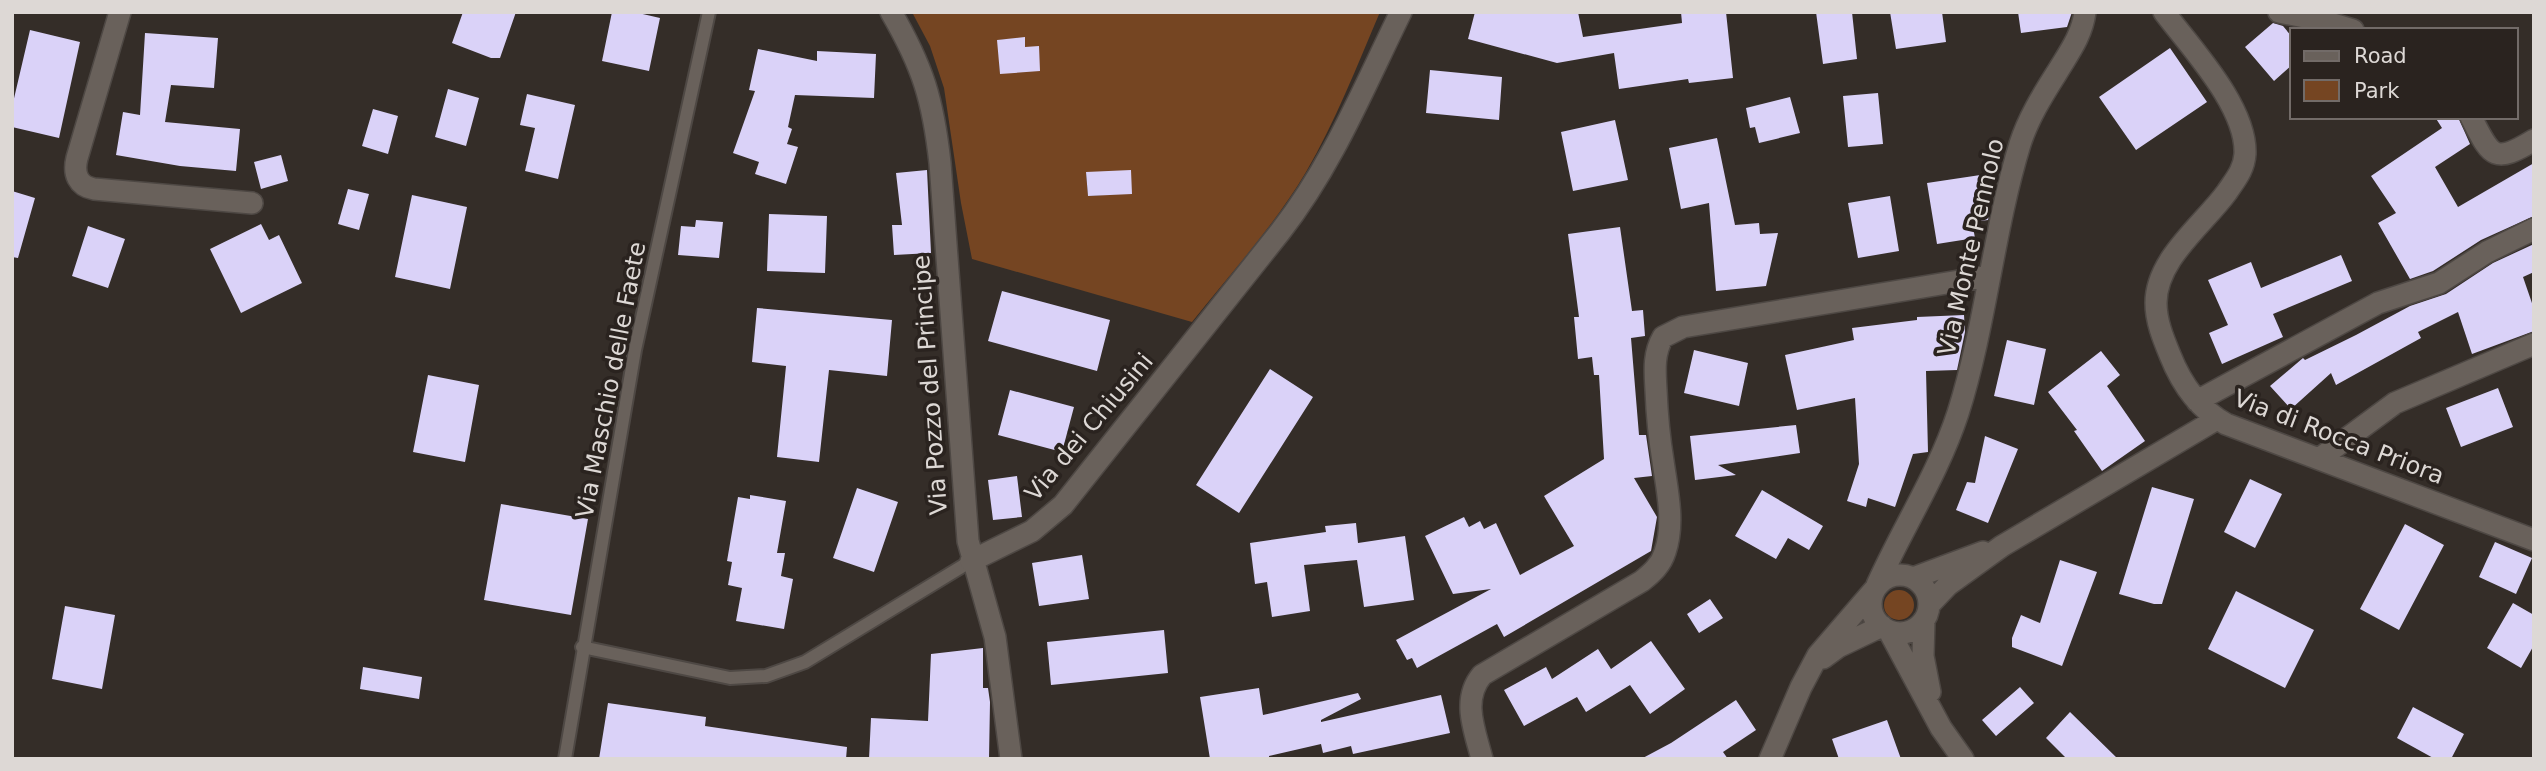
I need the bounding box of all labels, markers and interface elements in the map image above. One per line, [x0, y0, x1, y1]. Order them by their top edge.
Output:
legend [2290, 28, 2518, 119]
text: Road [2354, 44, 2407, 68]
text: Park [2354, 79, 2400, 103]
street label: Via Monte Pennolo [1932, 136, 2010, 358]
street label: Via Maschio delle Faete [570, 239, 652, 521]
street label: Via Pozzo del Principe [907, 254, 953, 516]
street label: Via dei Chiusini [1019, 347, 1159, 507]
street label: Via di Rocca Priora [2230, 384, 2448, 490]

